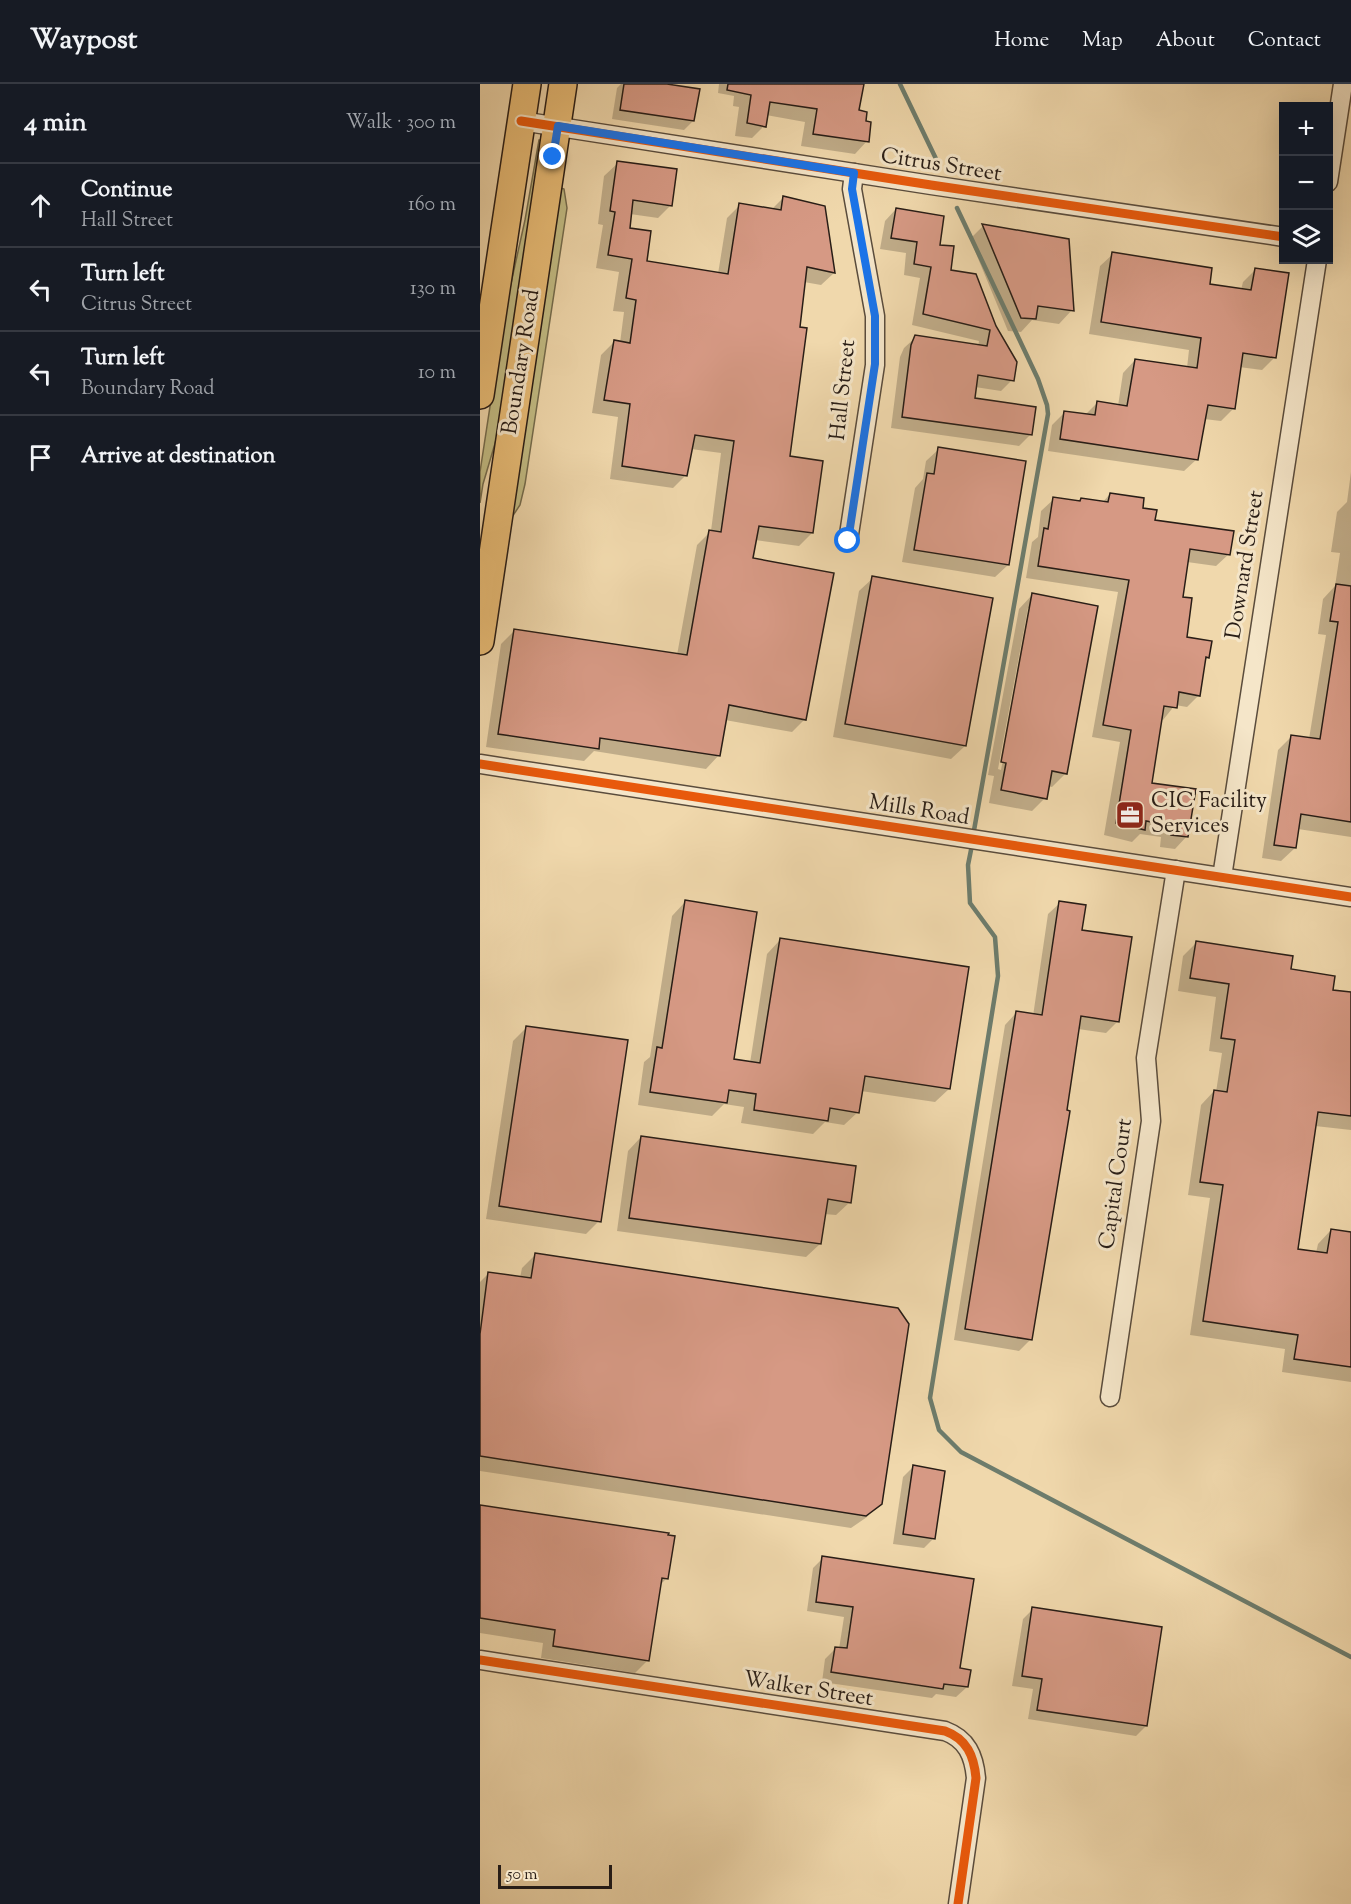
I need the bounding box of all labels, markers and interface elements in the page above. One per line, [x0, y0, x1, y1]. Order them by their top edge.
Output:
text: Waypost [30, 21, 137, 61]
text: Home [994, 26, 1049, 56]
text: Map [1082, 26, 1123, 56]
text: About [1156, 26, 1215, 56]
text: Contact [1248, 26, 1321, 56]
map controls [1279, 102, 1333, 264]
button: + [1279, 102, 1333, 156]
text: 4 min [24, 105, 87, 142]
text: Walk · 300 m [346, 109, 456, 138]
street label: Citrus Street [878, 141, 1004, 191]
route end [539, 143, 565, 169]
button: − [1279, 156, 1333, 210]
text: Continue [81, 175, 172, 207]
icon: ahead [24, 189, 57, 222]
text: 160 m [408, 191, 456, 220]
text: Hall Street [81, 207, 173, 236]
button: layers [1279, 210, 1333, 264]
text: Turn left [81, 259, 164, 291]
icon: left [24, 273, 57, 306]
text: 130 m [410, 275, 456, 304]
street label: Boundary Road [495, 287, 549, 437]
text: Citrus Street [81, 291, 192, 320]
street label: Hall Street [823, 337, 865, 442]
text: Turn left [81, 343, 164, 375]
icon: left [24, 357, 57, 390]
text: 10 m [418, 359, 456, 388]
text: Boundary Road [81, 375, 215, 404]
icon: arrive [24, 441, 57, 474]
text: Arrive at destination [81, 441, 276, 473]
street label: Downard Street [1218, 488, 1274, 642]
route start [834, 527, 860, 553]
place label: CIC Facility Services [1151, 786, 1267, 843]
street label: Mills Road [866, 787, 972, 835]
office icon: CIC Facility Services [1114, 799, 1146, 831]
street label: Capital Court [1092, 1116, 1142, 1251]
street label: Walker Street [741, 1664, 876, 1716]
scale bar [498, 1862, 612, 1890]
text: 50 m [507, 1864, 538, 1887]

